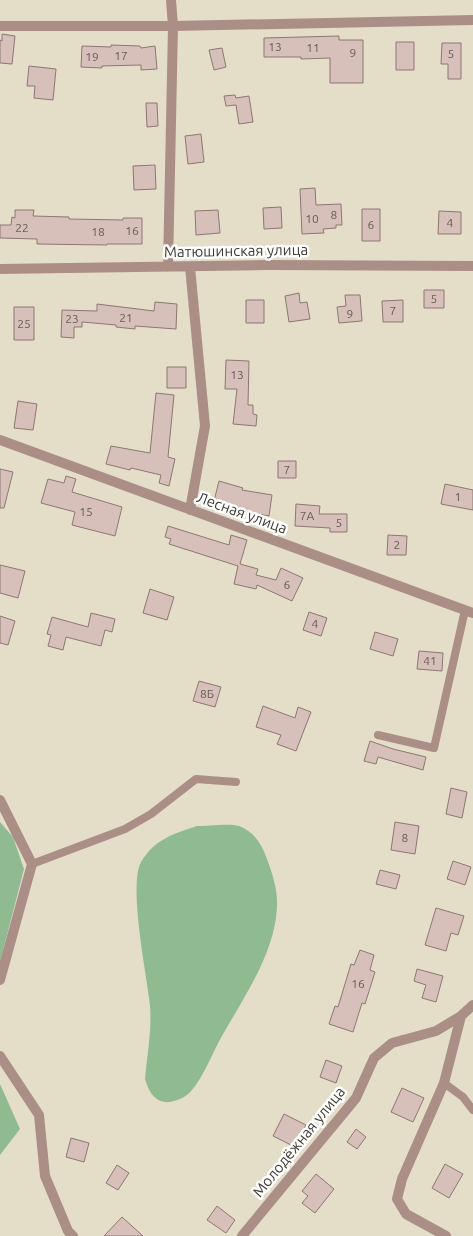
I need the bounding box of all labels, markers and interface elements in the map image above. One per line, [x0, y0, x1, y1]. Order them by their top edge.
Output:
house number: 13 [268, 40, 282, 53]
house number: 11 [306, 41, 320, 54]
house number: 9 [350, 46, 356, 59]
house number: 5 [448, 47, 454, 60]
house number: 17 [114, 49, 128, 62]
house number: 19 [85, 50, 99, 63]
house number: 8 [331, 208, 338, 221]
house number: 10 [305, 212, 319, 225]
house number: 4 [447, 216, 454, 229]
house number: 6 [368, 218, 375, 231]
house number: 22 [15, 221, 29, 234]
house number: 16 [125, 224, 139, 237]
house number: 18 [91, 225, 105, 238]
street label: Матюшинская улица [164, 241, 308, 260]
house number: 5 [431, 292, 437, 305]
house number: 7 [390, 304, 396, 317]
house number: 9 [347, 307, 353, 320]
house number: 21 [119, 311, 133, 324]
house number: 23 [65, 312, 79, 325]
house number: 25 [17, 317, 31, 330]
house number: 13 [230, 368, 244, 381]
house number: 7 [284, 463, 290, 476]
street label: Лесная улица [195, 488, 290, 537]
house number: 1 [455, 490, 461, 503]
house number: 15 [79, 505, 93, 518]
house number: 7А [300, 509, 314, 522]
house number: 5 [336, 516, 342, 529]
house number: 2 [394, 538, 400, 551]
house number: 6 [284, 578, 291, 591]
house number: 4 [312, 617, 319, 630]
house number: 41 [423, 654, 437, 667]
house number: 8Б [200, 687, 214, 700]
house number: 8 [402, 831, 409, 844]
house number: 16 [351, 977, 365, 990]
street label: Молодёжная улица [249, 1083, 348, 1200]

